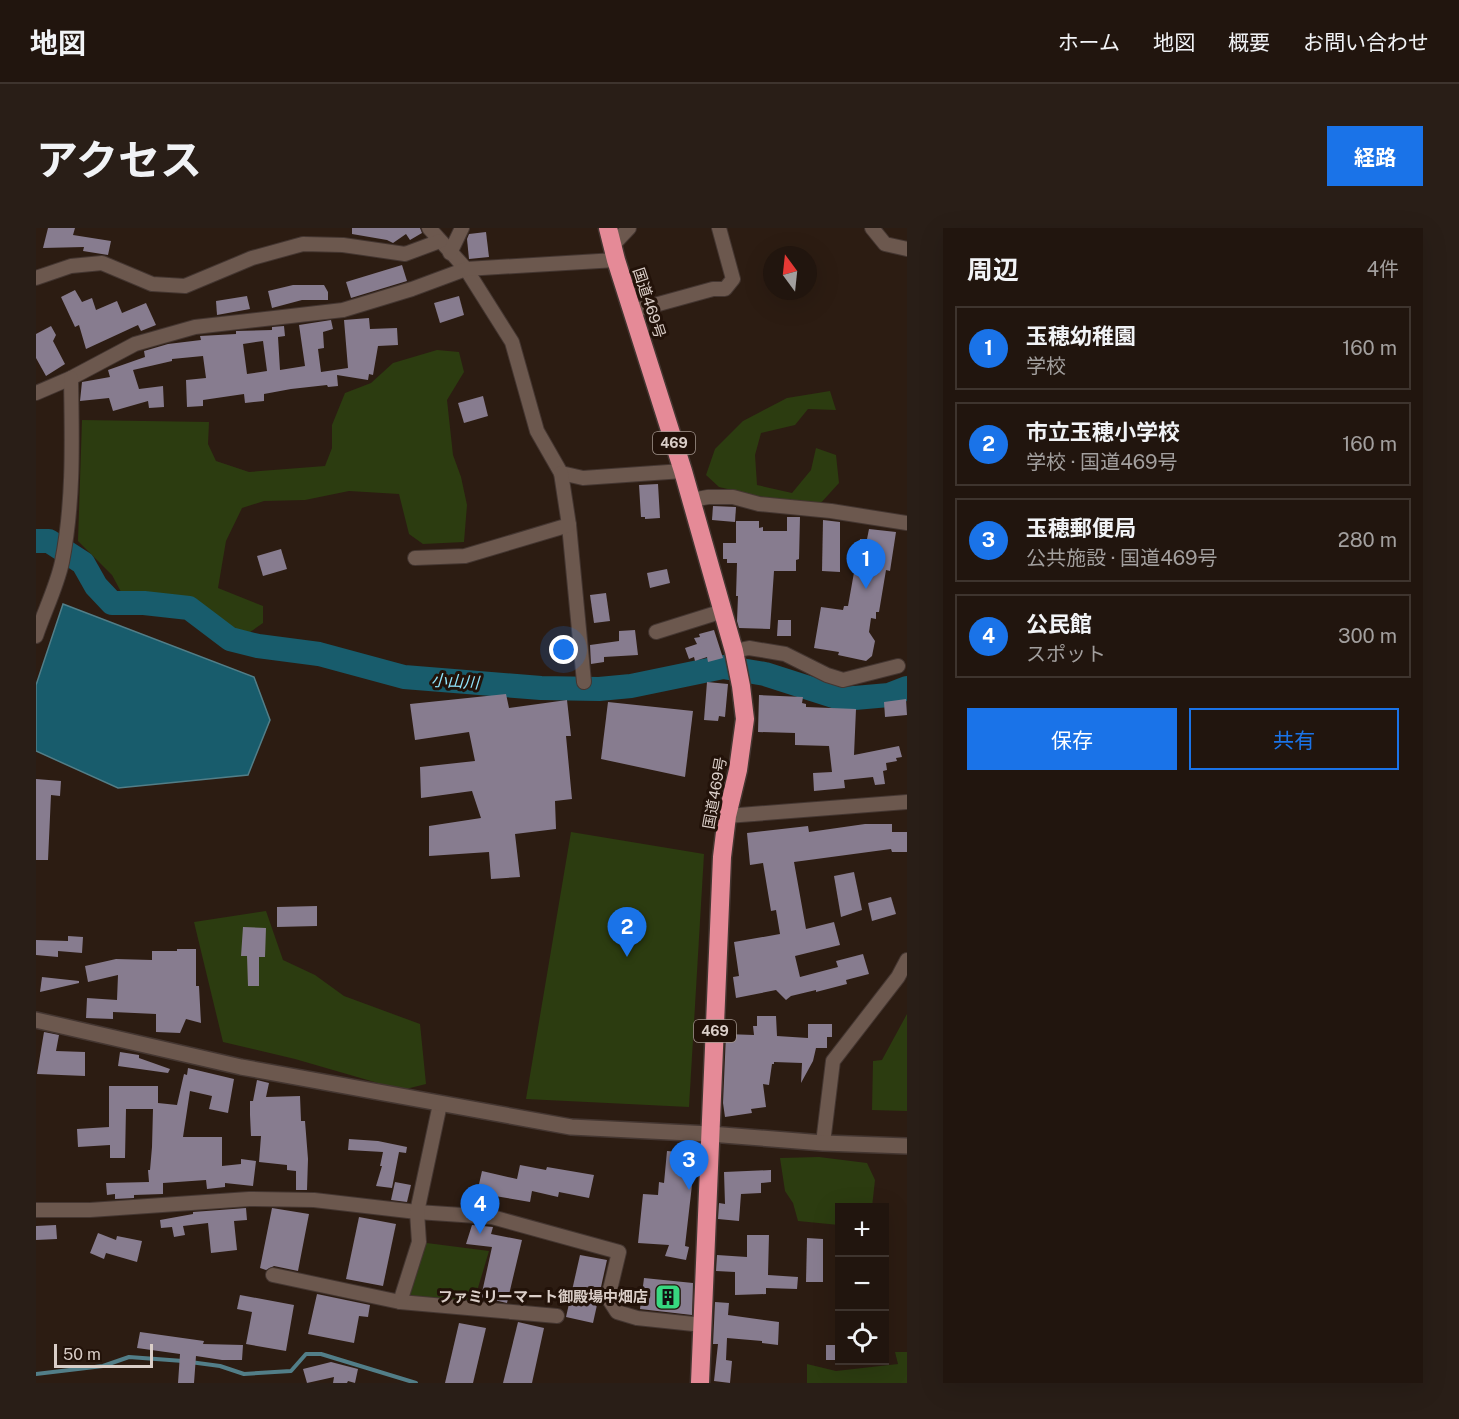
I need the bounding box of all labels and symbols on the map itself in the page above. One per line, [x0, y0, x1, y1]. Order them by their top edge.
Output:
north arrow [763, 246, 817, 300]
street label: 国道469号 [630, 265, 669, 340]
road number: 469 [653, 432, 695, 454]
pin: 1 [846, 540, 886, 589]
your location [549, 635, 578, 664]
water label: 小山川 [431, 671, 481, 692]
street label: 国道469号 [700, 755, 729, 830]
pin: 2 [608, 908, 646, 957]
road number: 469 [694, 1020, 736, 1042]
pin: 3 [670, 1140, 708, 1190]
pin: 4 [460, 1184, 500, 1234]
building icon: ファミリーマート御殿場中畑店 [653, 1282, 683, 1312]
place label: ファミリーマート御殿場中畑店 [438, 1288, 648, 1305]
scale bar [54, 1341, 153, 1368]

